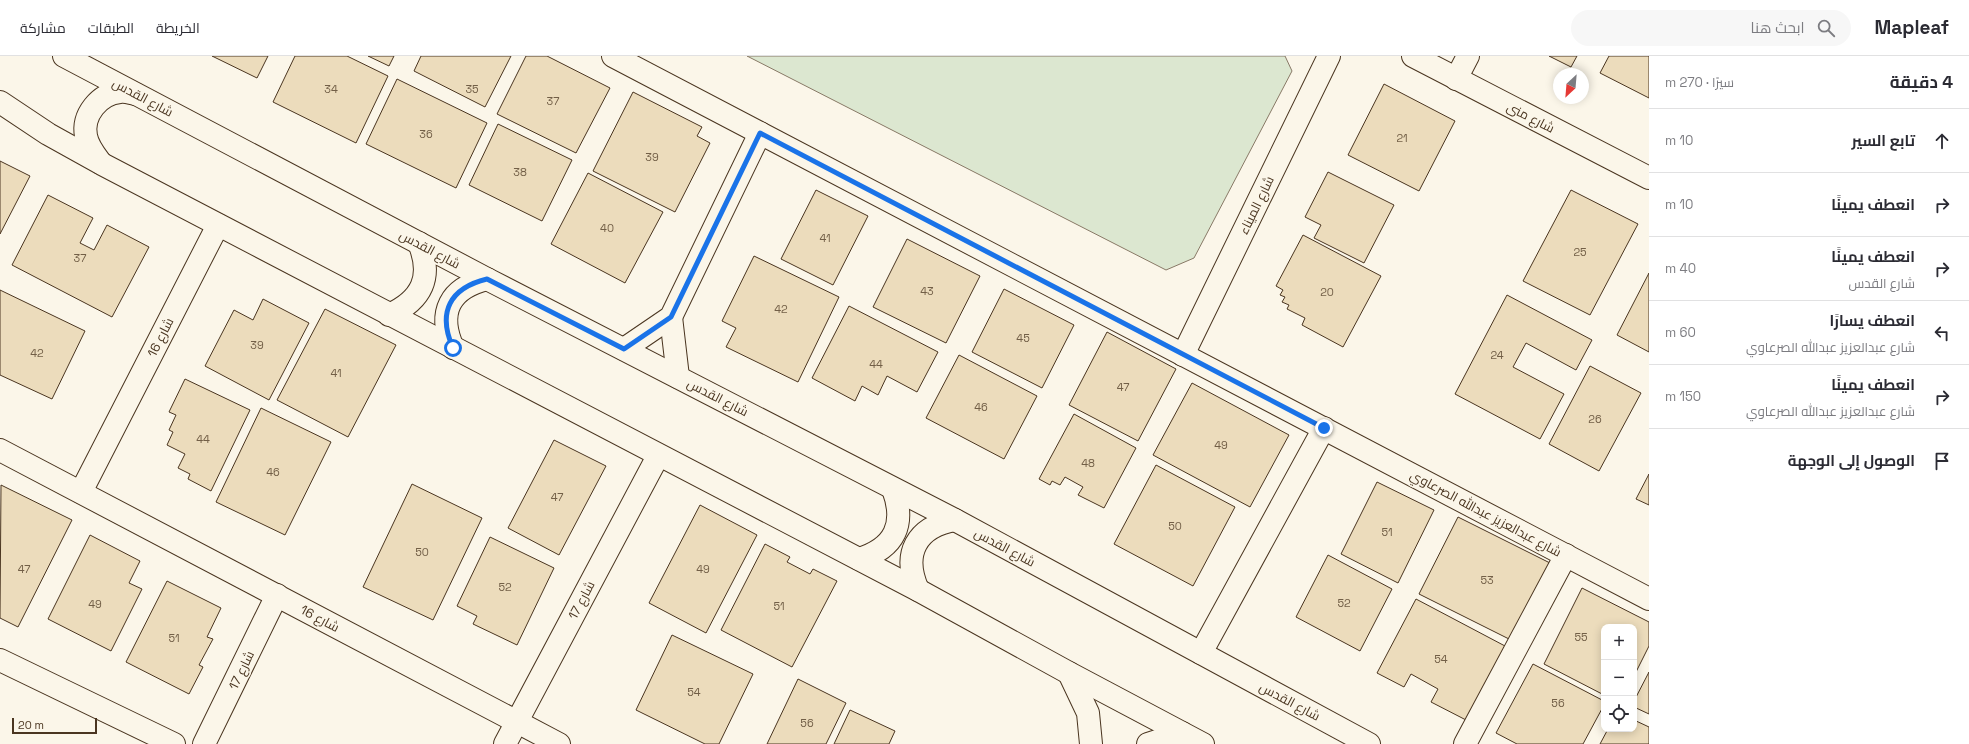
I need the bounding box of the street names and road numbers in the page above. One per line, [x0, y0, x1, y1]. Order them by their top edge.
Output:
street label: شارع القدس [109, 74, 176, 121]
street label: شارع منى [1504, 98, 1557, 137]
street label: شارع الميناء [1235, 173, 1278, 237]
street label: شارع القدس [396, 226, 463, 273]
street label: شارع 16 [143, 315, 178, 360]
street label: شارع القدس [684, 375, 751, 420]
street label: شارع عبدالعزيز عبدالله الصرعاوي [1406, 466, 1564, 562]
street label: شارع القدس [971, 524, 1038, 571]
street label: شارع 17 [564, 578, 599, 622]
street label: شارع 16 [297, 601, 342, 636]
street label: شارع 17 [225, 648, 258, 693]
street label: شارع القدس [1256, 678, 1323, 725]

